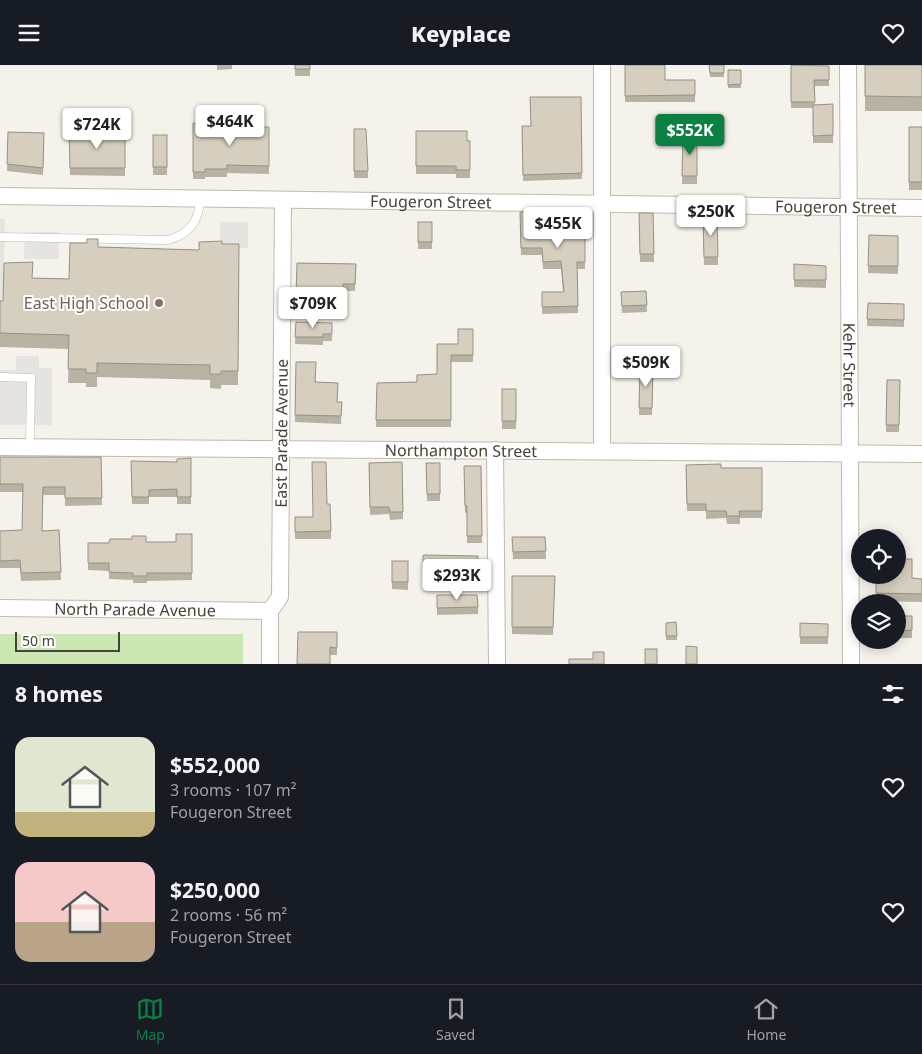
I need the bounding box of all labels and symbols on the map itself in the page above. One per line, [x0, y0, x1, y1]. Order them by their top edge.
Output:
pin: $464K [195, 104, 265, 147]
pin: $724K [62, 107, 132, 150]
pin: $552K [655, 113, 725, 156]
street label: Fougeron Street [370, 190, 492, 213]
pin: $250K [676, 195, 746, 237]
street label: Fougeron Street [775, 195, 897, 219]
pin: $455K [523, 207, 593, 249]
pin: $709K [278, 287, 348, 329]
place label: East High School [24, 292, 149, 314]
marker: East High School [153, 297, 165, 309]
street label: Kehr Street [838, 323, 861, 407]
pin: $509K [611, 345, 681, 388]
street label: East Parade Avenue [270, 359, 293, 508]
street label: Northampton Street [385, 439, 537, 462]
pin: $293K [422, 559, 492, 601]
street label: North Parade Avenue [54, 598, 216, 621]
scale bar [15, 629, 120, 652]

